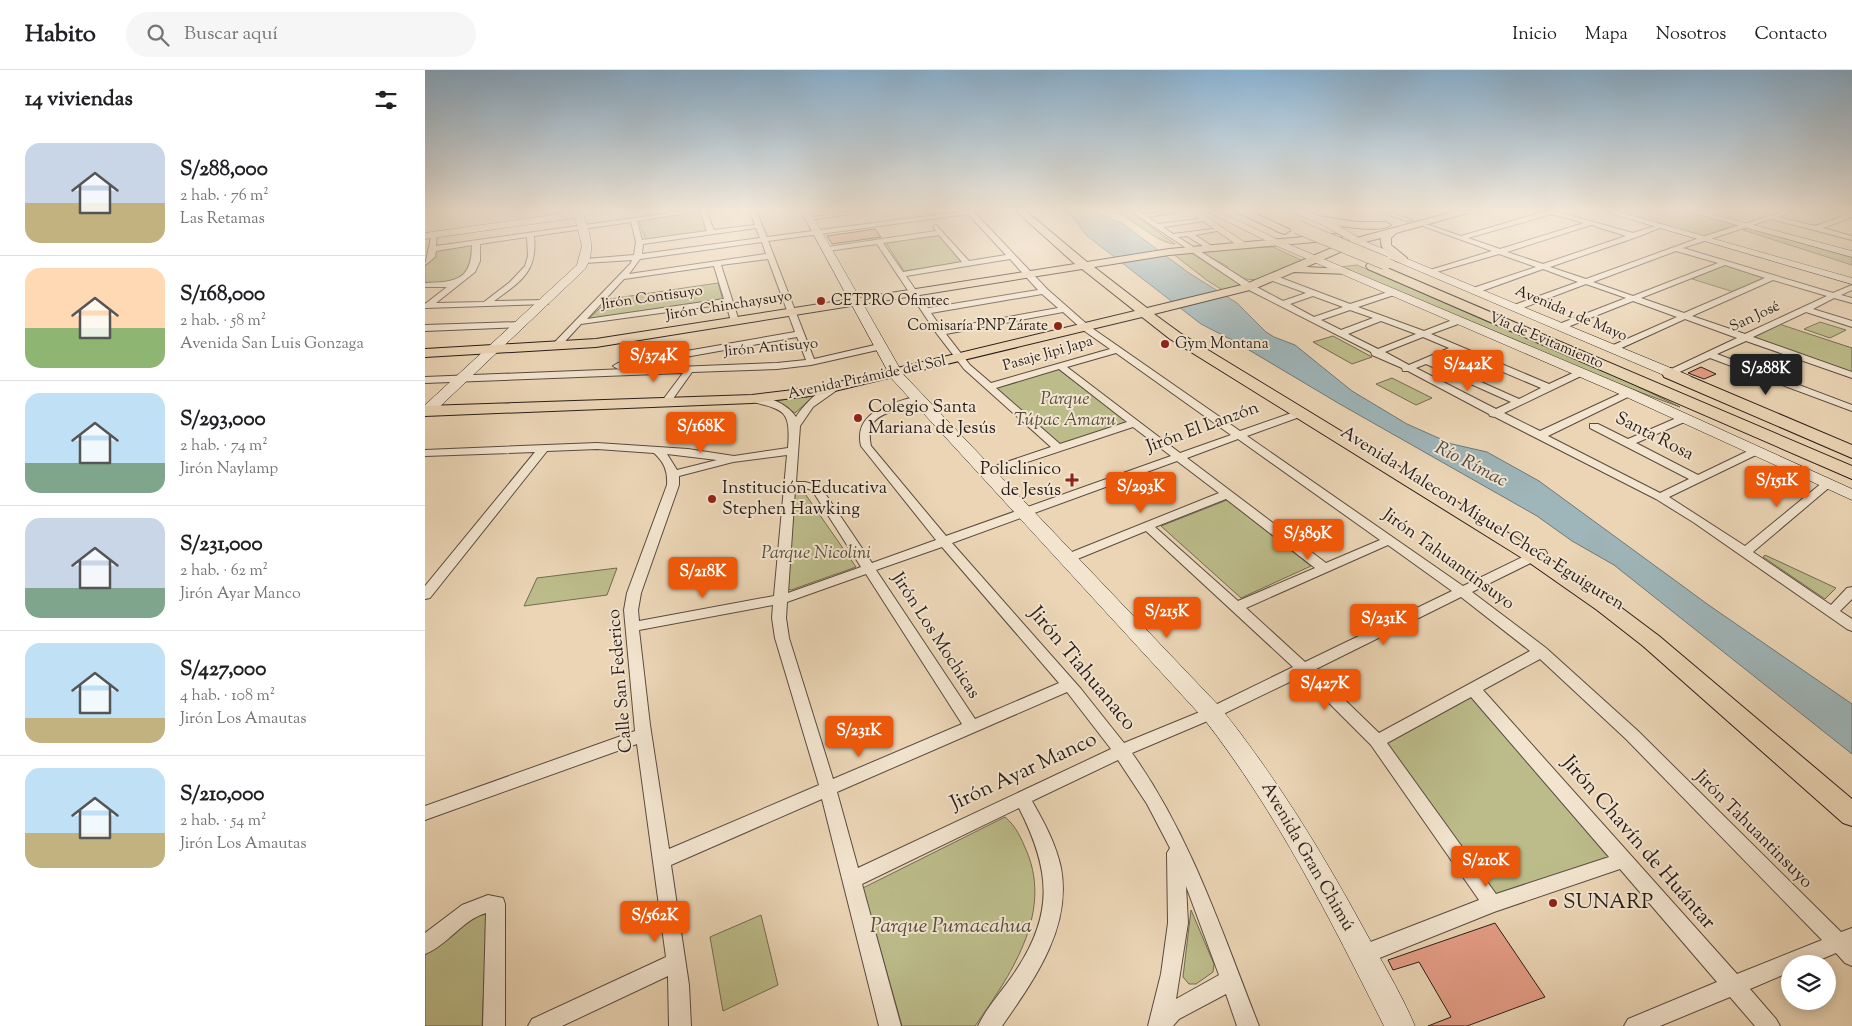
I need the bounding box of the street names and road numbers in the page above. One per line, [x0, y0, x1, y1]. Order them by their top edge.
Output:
street label: Jirón Contisuyo [599, 280, 704, 316]
street label: Avenida 1 de Mayo [1512, 281, 1630, 347]
street label: Jirón Chinchaysuyo [663, 286, 794, 327]
street label: San José [1726, 296, 1784, 338]
street label: Vía de Evitamiento [1485, 307, 1607, 375]
street label: Pasaje Jipi Japa [1000, 331, 1096, 377]
street label: Jirón Antisuyo [722, 333, 819, 363]
street label: Avenida Pirámide del Sol [786, 351, 948, 405]
street label: Jirón El Lanzón [1142, 395, 1263, 461]
street label: Santa Rosa [1610, 406, 1698, 468]
street label: Avenida Malecon Miguel Checa Eguiguren [1335, 420, 1629, 618]
street label: Jirón Tahuantinsuyo [1376, 502, 1520, 617]
street label: Jirón Los Mochicas [884, 567, 986, 704]
street label: Jirón Tiahuanaco [1020, 600, 1143, 738]
street label: Calle San Federico [602, 608, 640, 754]
street label: Jirón Ayar Manco [945, 725, 1102, 820]
street label: Jirón Chavín de Huántar [1553, 749, 1722, 937]
street label: Jirón Tahuantinsuyo [1687, 764, 1818, 895]
street label: Avenida Gran Chimú [1254, 778, 1360, 936]

